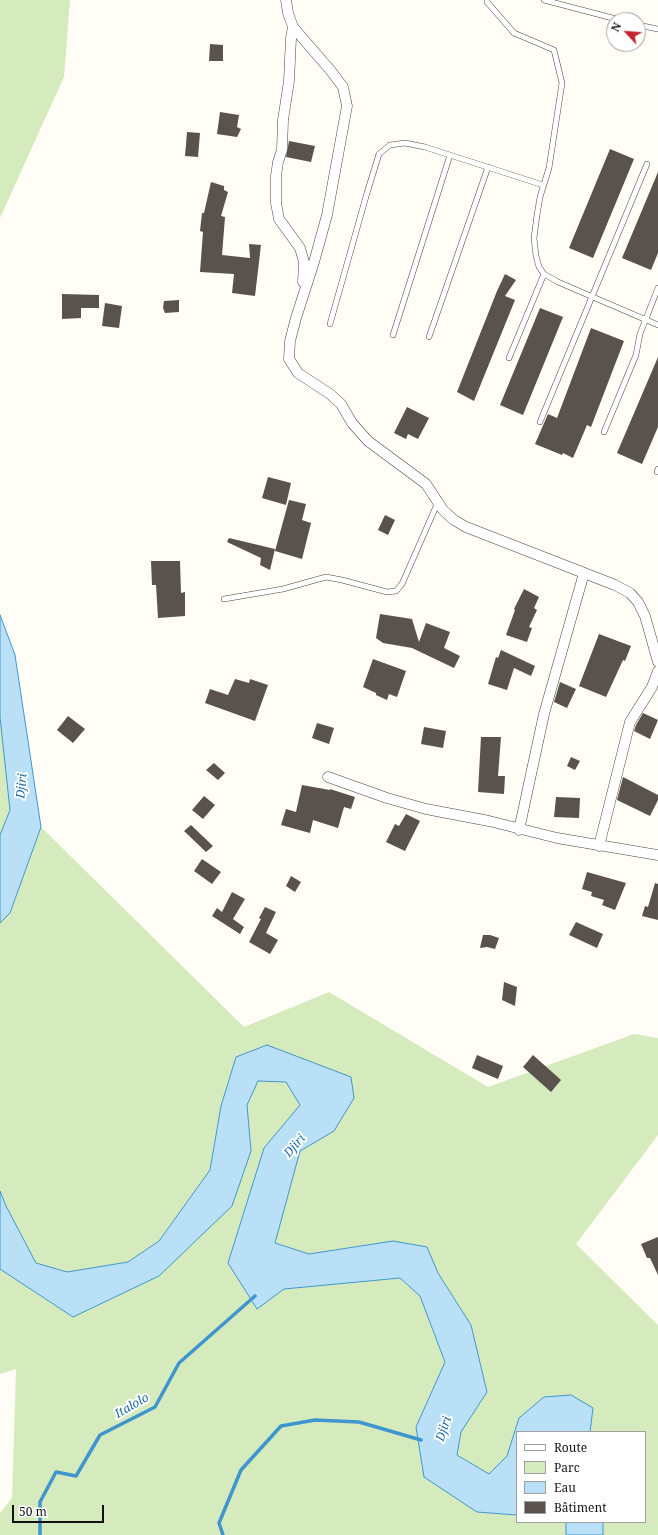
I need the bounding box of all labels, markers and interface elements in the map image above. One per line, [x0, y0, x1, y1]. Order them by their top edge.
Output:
north arrow [606, 12, 646, 52]
text: N [607, 20, 624, 34]
water label: Djiri [14, 773, 30, 799]
water label: Djiri [281, 1132, 309, 1160]
water label: Italolo [112, 1391, 152, 1421]
water label: Djiri [433, 1415, 455, 1443]
legend [516, 1431, 646, 1523]
text: Route [554, 1439, 587, 1456]
text: Parc [554, 1459, 580, 1476]
text: Eau [554, 1479, 576, 1496]
scale bar [14, 1497, 106, 1523]
text: Bâtiment [554, 1499, 606, 1516]
text: 50 m [19, 1503, 47, 1520]

